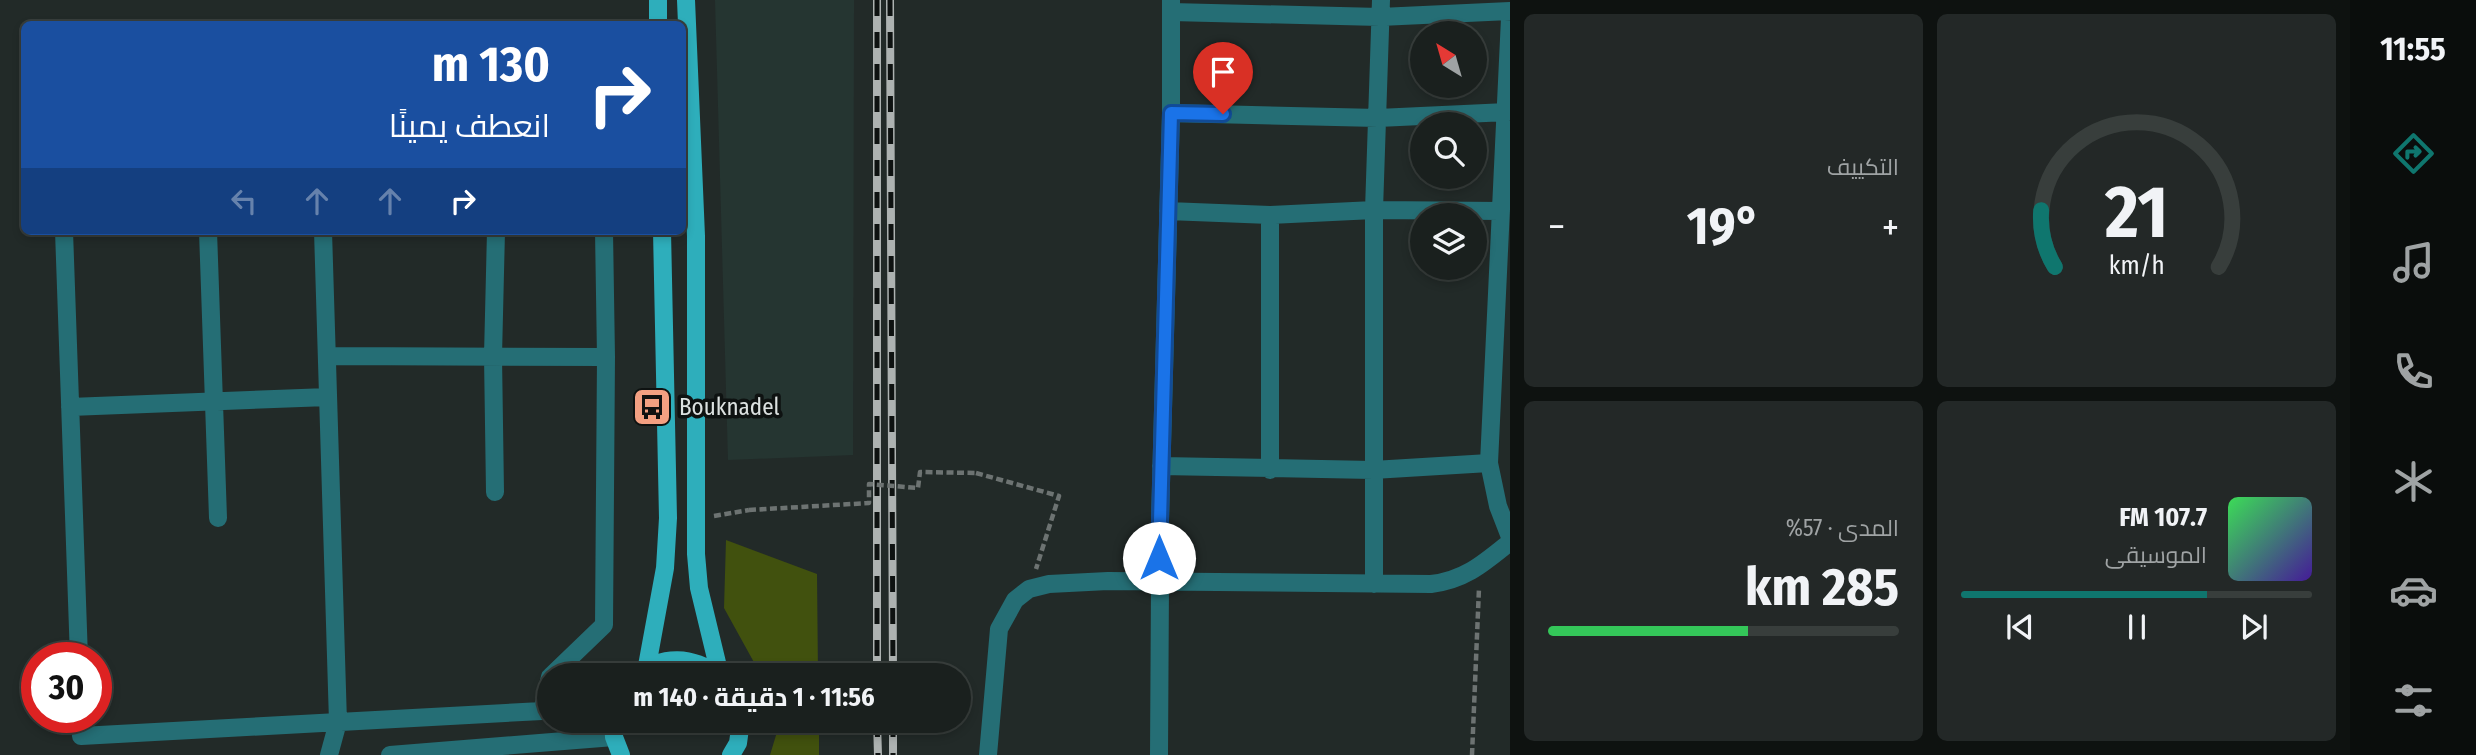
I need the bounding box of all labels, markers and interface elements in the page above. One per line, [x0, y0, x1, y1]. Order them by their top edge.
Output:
north arrow [1410, 21, 1488, 98]
map controls [1410, 21, 1487, 280]
text: 11:55 [2380, 30, 2446, 68]
text: 130 m [432, 35, 550, 94]
pin [1193, 42, 1253, 114]
icon: right [574, 49, 665, 140]
icon: arrive [1204, 53, 1242, 91]
text: انعطف يمينًا [389, 107, 550, 145]
button: search [1410, 112, 1487, 189]
icon: directions [2389, 129, 2438, 178]
text: التكييف [1827, 153, 1899, 181]
text: 21 [2104, 169, 2168, 256]
icon: left [225, 182, 263, 220]
icon: ahead [298, 182, 336, 220]
icon: ahead [371, 182, 409, 220]
icon: right [444, 182, 482, 220]
text: 19° [1687, 195, 1760, 258]
button: layers [1410, 203, 1487, 280]
text: − [1548, 204, 1565, 250]
text: + [1882, 204, 1899, 250]
icon: music [2389, 238, 2438, 287]
text: km/h [2109, 250, 2164, 280]
icon: phone [2389, 347, 2438, 396]
bus stop icon: Bouknadel [631, 386, 673, 428]
place label: Bouknadel [679, 393, 780, 421]
icon: climate [2389, 457, 2438, 506]
text: 107.7 FM [2119, 502, 2207, 533]
text: المدى · 57% [1786, 514, 1899, 542]
position arrow [1122, 521, 1196, 595]
text: الموسيقى [2105, 541, 2207, 569]
text: 285 km [1745, 556, 1899, 619]
icon: car [2389, 566, 2438, 615]
icon: previous [2001, 608, 2039, 646]
icon: pause [2118, 608, 2156, 646]
icon: next [2235, 608, 2273, 646]
speed limit sign: 30 [21, 642, 112, 733]
icon: filters [2389, 676, 2438, 725]
text: 11:56 · 1 دقيقة · 140 m [633, 682, 875, 713]

